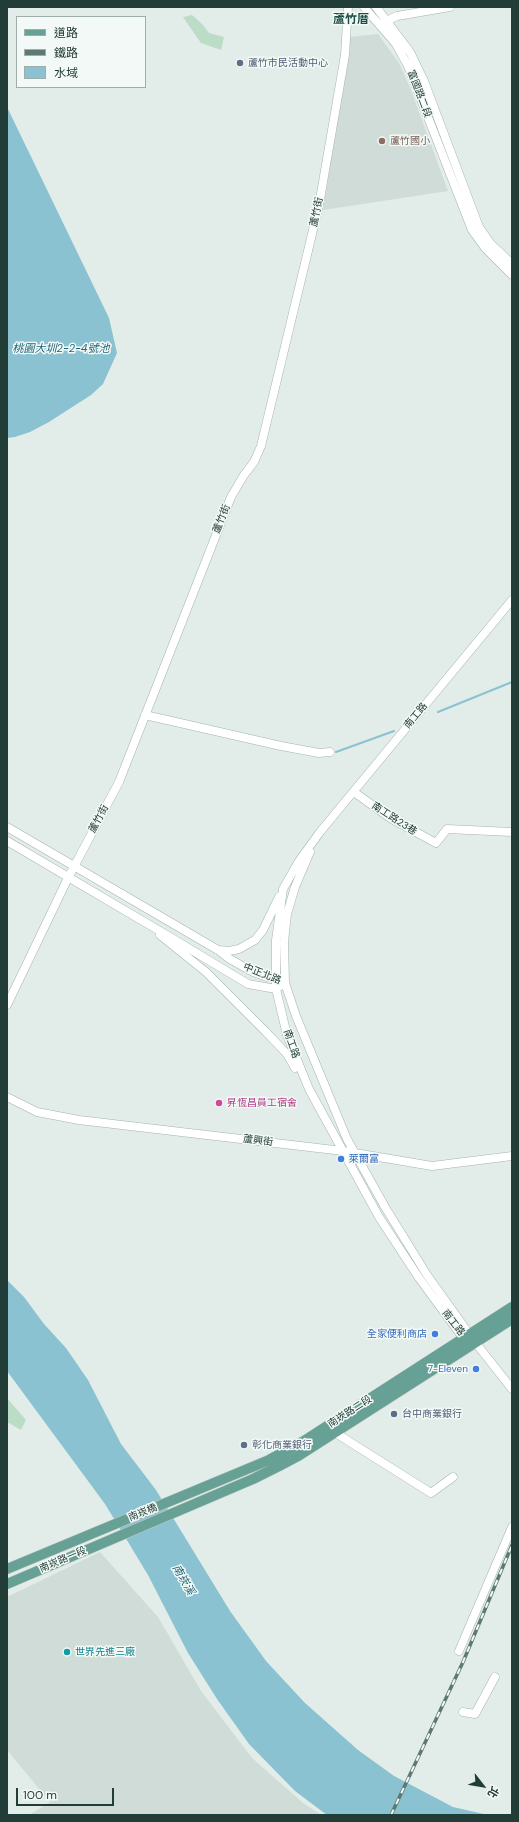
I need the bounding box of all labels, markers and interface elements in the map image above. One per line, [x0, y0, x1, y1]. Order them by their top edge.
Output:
district label: 蘆竹厝 [333, 13, 369, 27]
legend [16, 16, 146, 88]
text: 道路 [54, 25, 78, 41]
text: 鐵路 [54, 45, 78, 61]
place label: 蘆竹市民活動中心 [248, 57, 328, 69]
marker: 蘆竹市民活動中心 [235, 58, 245, 68]
text: 水域 [54, 65, 78, 81]
street label: 富國路二段 [404, 69, 434, 119]
place label: 蘆竹國小 [390, 135, 430, 147]
marker: 蘆竹國小 [377, 136, 387, 146]
street label: 蘆竹街 [308, 196, 326, 228]
water label: 桃園大圳2-2-4號池 [13, 342, 109, 356]
street label: 蘆竹街 [211, 503, 233, 535]
street label: 南工路 [402, 701, 430, 731]
street label: 南工路23巷 [369, 800, 419, 838]
street label: 蘆竹街 [87, 803, 111, 835]
street label: 中正北路 [241, 961, 283, 987]
street label: 南工路 [280, 1028, 302, 1060]
place label: 昇恆昌員工宿舍 [227, 1097, 297, 1109]
marker: 昇恆昌員工宿舍 [214, 1098, 224, 1108]
street label: 蘆興街 [242, 1133, 274, 1149]
place label: 萊爾富 [349, 1153, 379, 1165]
marker: 萊爾富 [336, 1154, 346, 1164]
street label: 南工路 [439, 1307, 467, 1339]
place label: 全家便利商店 [367, 1328, 427, 1340]
marker: 全家便利商店 [430, 1329, 440, 1339]
place label: 7-Eleven [428, 1363, 468, 1375]
marker: 7-Eleven [471, 1364, 481, 1374]
street label: 南崁路二段 [326, 1393, 374, 1431]
place label: 台中商業銀行 [402, 1408, 462, 1420]
marker: 台中商業銀行 [389, 1409, 399, 1419]
place label: 彰化商業銀行 [252, 1439, 312, 1451]
marker: 彰化商業銀行 [239, 1440, 249, 1450]
street label: 南崁橋 [127, 1502, 159, 1524]
street label: 南崁路一段 [38, 1545, 88, 1575]
water label: 南崁溪 [169, 1562, 197, 1598]
place label: 世界先進三廠 [75, 1646, 135, 1658]
marker: 世界先進三廠 [62, 1647, 72, 1657]
north arrow [463, 1766, 503, 1806]
scale bar [18, 1780, 116, 1806]
text: 北 [484, 1784, 502, 1801]
text: 100 m [23, 1787, 57, 1803]

